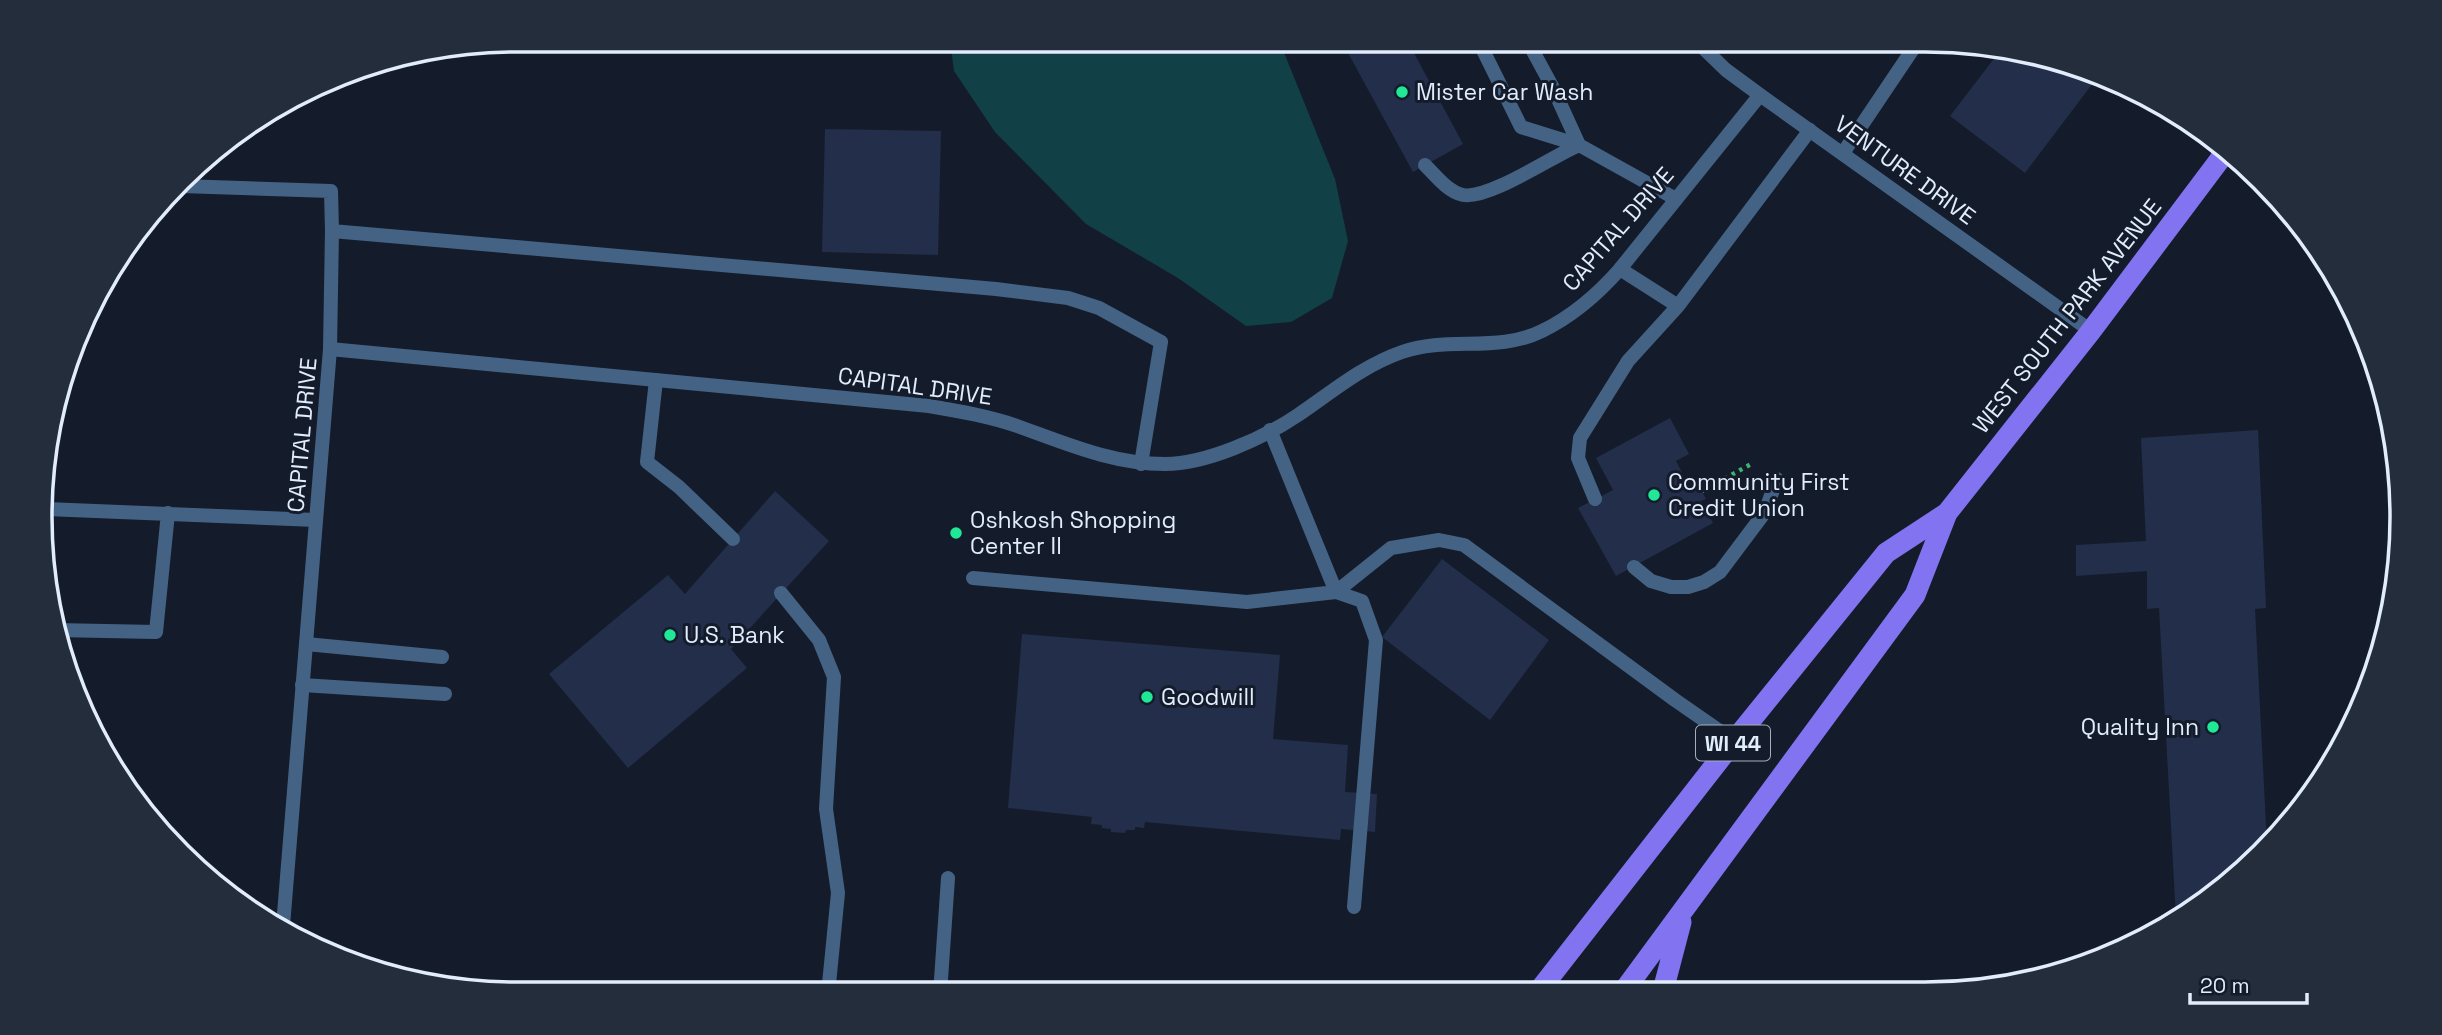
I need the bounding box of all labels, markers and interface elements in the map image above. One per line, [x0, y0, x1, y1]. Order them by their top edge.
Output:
place label: Mister Car Wash [1416, 77, 1593, 107]
marker: Mister Car Wash [1394, 84, 1410, 100]
street label: VENTURE DRIVE [1829, 109, 1981, 231]
street label: CAPITAL DRIVE [1556, 161, 1680, 297]
street label: WEST SOUTH PARK AVENUE [1966, 193, 2168, 439]
street label: CAPITAL DRIVE [280, 356, 324, 514]
street label: CAPITAL DRIVE [836, 360, 994, 412]
place label: Community First Credit Union [1668, 467, 1850, 523]
marker: Community First Credit Union [1646, 487, 1662, 503]
place label: Oshkosh Shopping Center II [970, 505, 1176, 561]
marker: Oshkosh Shopping Center II [948, 525, 964, 541]
place label: U.S. Bank [684, 620, 785, 650]
marker: U.S. Bank [662, 627, 678, 643]
place label: Goodwill [1161, 682, 1255, 712]
marker: Goodwill [1139, 689, 1155, 705]
place label: Quality Inn [2081, 712, 2199, 742]
marker: Quality Inn [2205, 719, 2221, 735]
road number: WI 44 [1696, 726, 1770, 760]
scale bar [2190, 962, 2307, 1006]
text: 20 m [2200, 972, 2250, 999]

